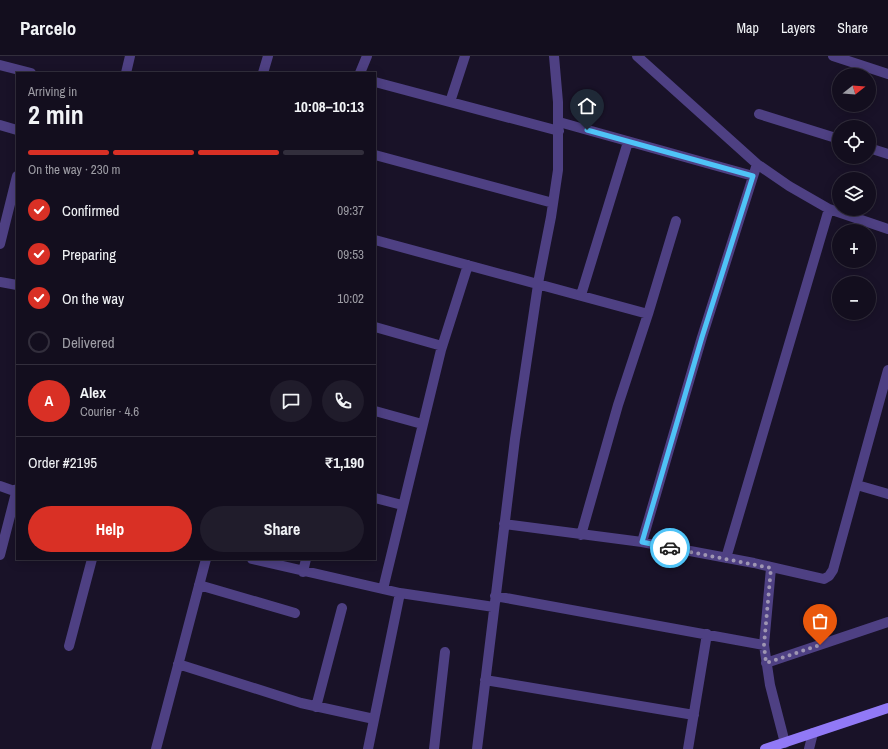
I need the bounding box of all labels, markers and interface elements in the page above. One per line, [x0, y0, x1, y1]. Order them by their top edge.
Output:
text: Parcelo [20, 15, 76, 41]
text: Map [737, 19, 759, 37]
text: Layers [781, 19, 815, 37]
text: Share [837, 19, 868, 37]
north arrow [832, 68, 876, 112]
map controls [832, 68, 876, 320]
text: Arriving in [28, 83, 77, 100]
pin [570, 89, 604, 130]
icon: home [576, 95, 598, 117]
text: 10:08–10:13 [294, 96, 364, 117]
text: 2 min [28, 97, 84, 132]
button: locate [832, 120, 876, 164]
text: On the way · 230 m [28, 161, 120, 178]
button: layers [832, 172, 876, 216]
icon: check [28, 199, 50, 221]
text: Confirmed [62, 200, 119, 221]
text: 09:37 [337, 202, 364, 219]
button: + [832, 224, 876, 268]
icon: check [28, 243, 50, 265]
text: Preparing [62, 244, 116, 265]
text: 09:53 [337, 246, 364, 263]
button: − [832, 276, 876, 320]
icon: check [28, 287, 50, 309]
text: On the way [62, 288, 124, 309]
text: 10:02 [337, 290, 364, 307]
text: Delivered [62, 332, 115, 353]
button: chat [270, 380, 312, 422]
button: phone [322, 380, 364, 422]
text: Alex [80, 382, 106, 403]
text: A [45, 390, 53, 411]
text: Courier · 4.6 [80, 403, 139, 420]
text: Order #2195 [28, 452, 97, 473]
text: ₹1,190 [325, 452, 364, 473]
button: Help [28, 506, 192, 552]
button: Share [200, 506, 364, 552]
courier [650, 528, 690, 568]
icon: car [659, 537, 681, 559]
pin [803, 604, 837, 645]
icon: bag [809, 610, 831, 632]

